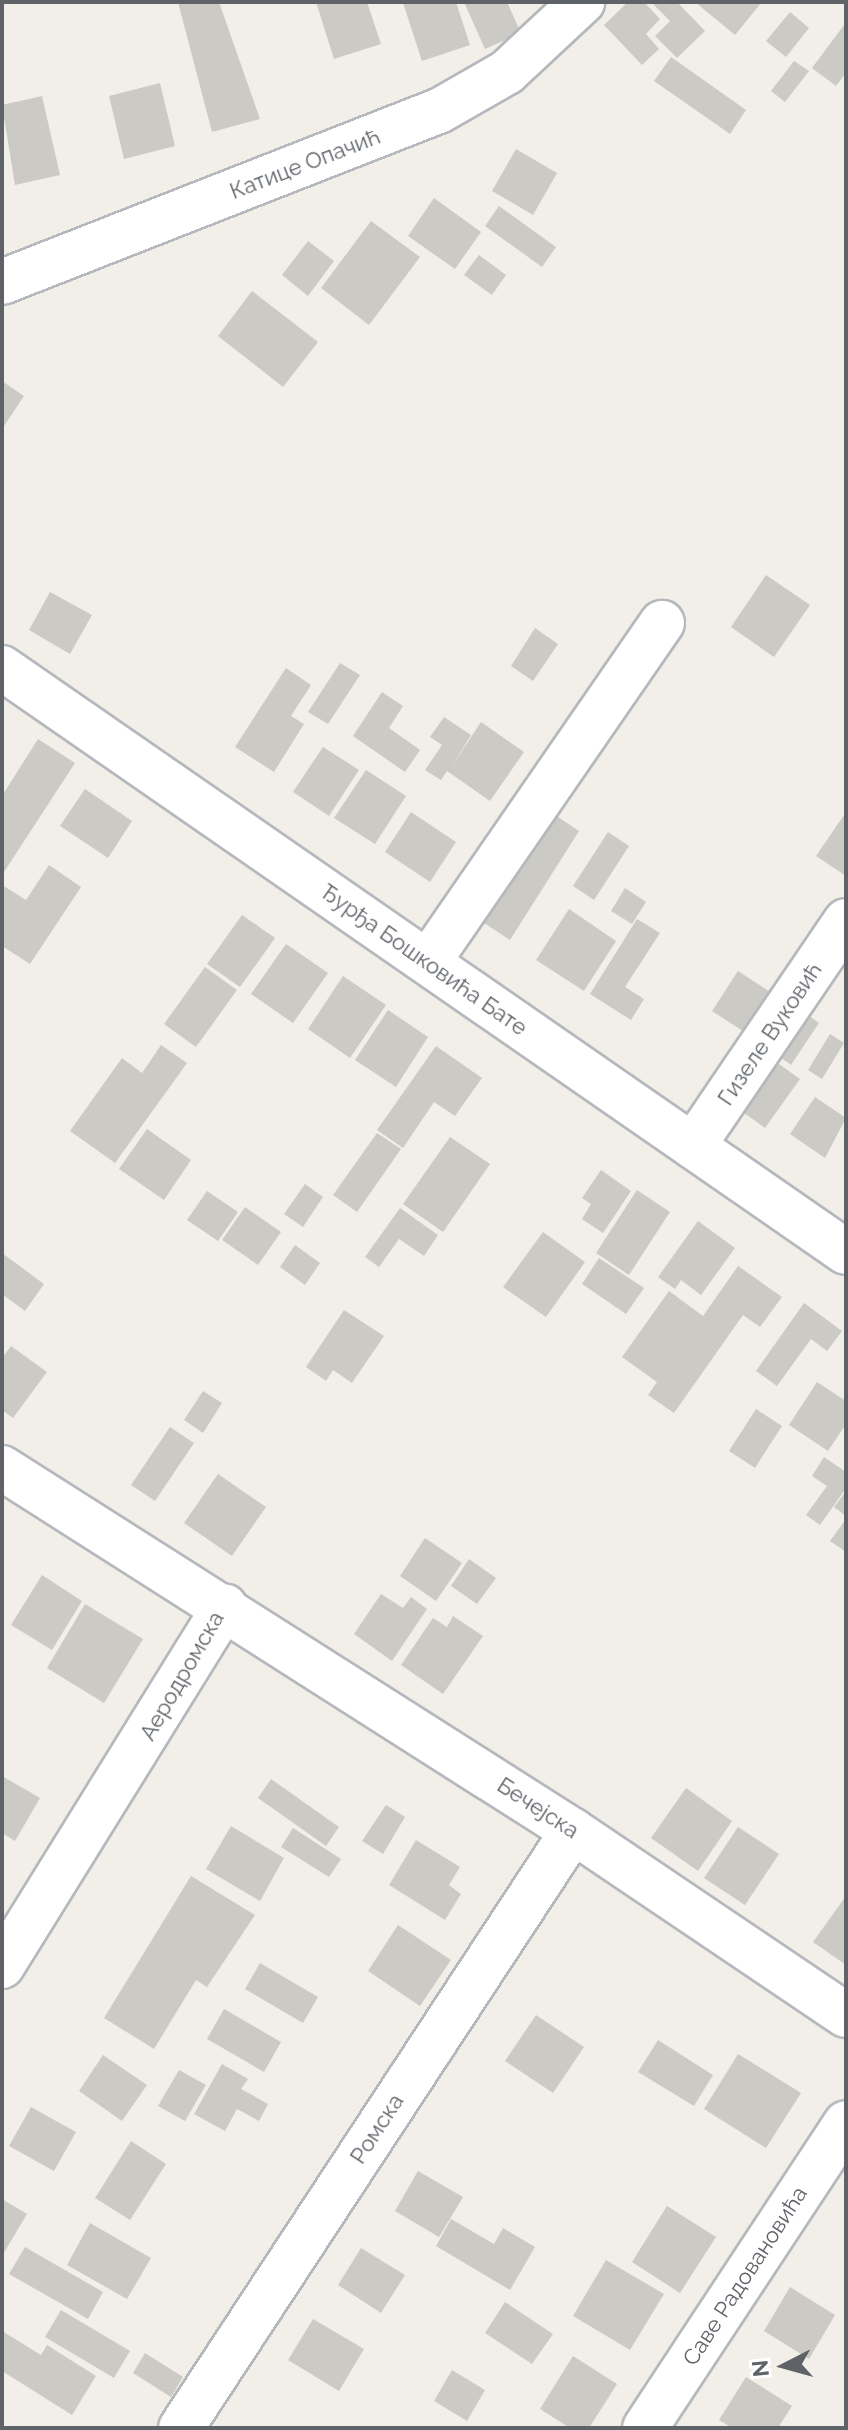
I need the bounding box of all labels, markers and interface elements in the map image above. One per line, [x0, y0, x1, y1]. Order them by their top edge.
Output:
street label: Катице Опачић [226, 123, 384, 205]
street label: Ђурђа Бошковића Бате [316, 879, 532, 1041]
street label: Гизеле Вуковић [712, 958, 828, 1110]
street label: Аеродромска [134, 1607, 230, 1745]
street label: Бечејска [492, 1772, 584, 1844]
street label: Ромска [345, 2089, 409, 2169]
street label: Саве Радовановића [677, 2182, 813, 2370]
north arrow [744, 2326, 824, 2406]
text: N [746, 2359, 774, 2378]

